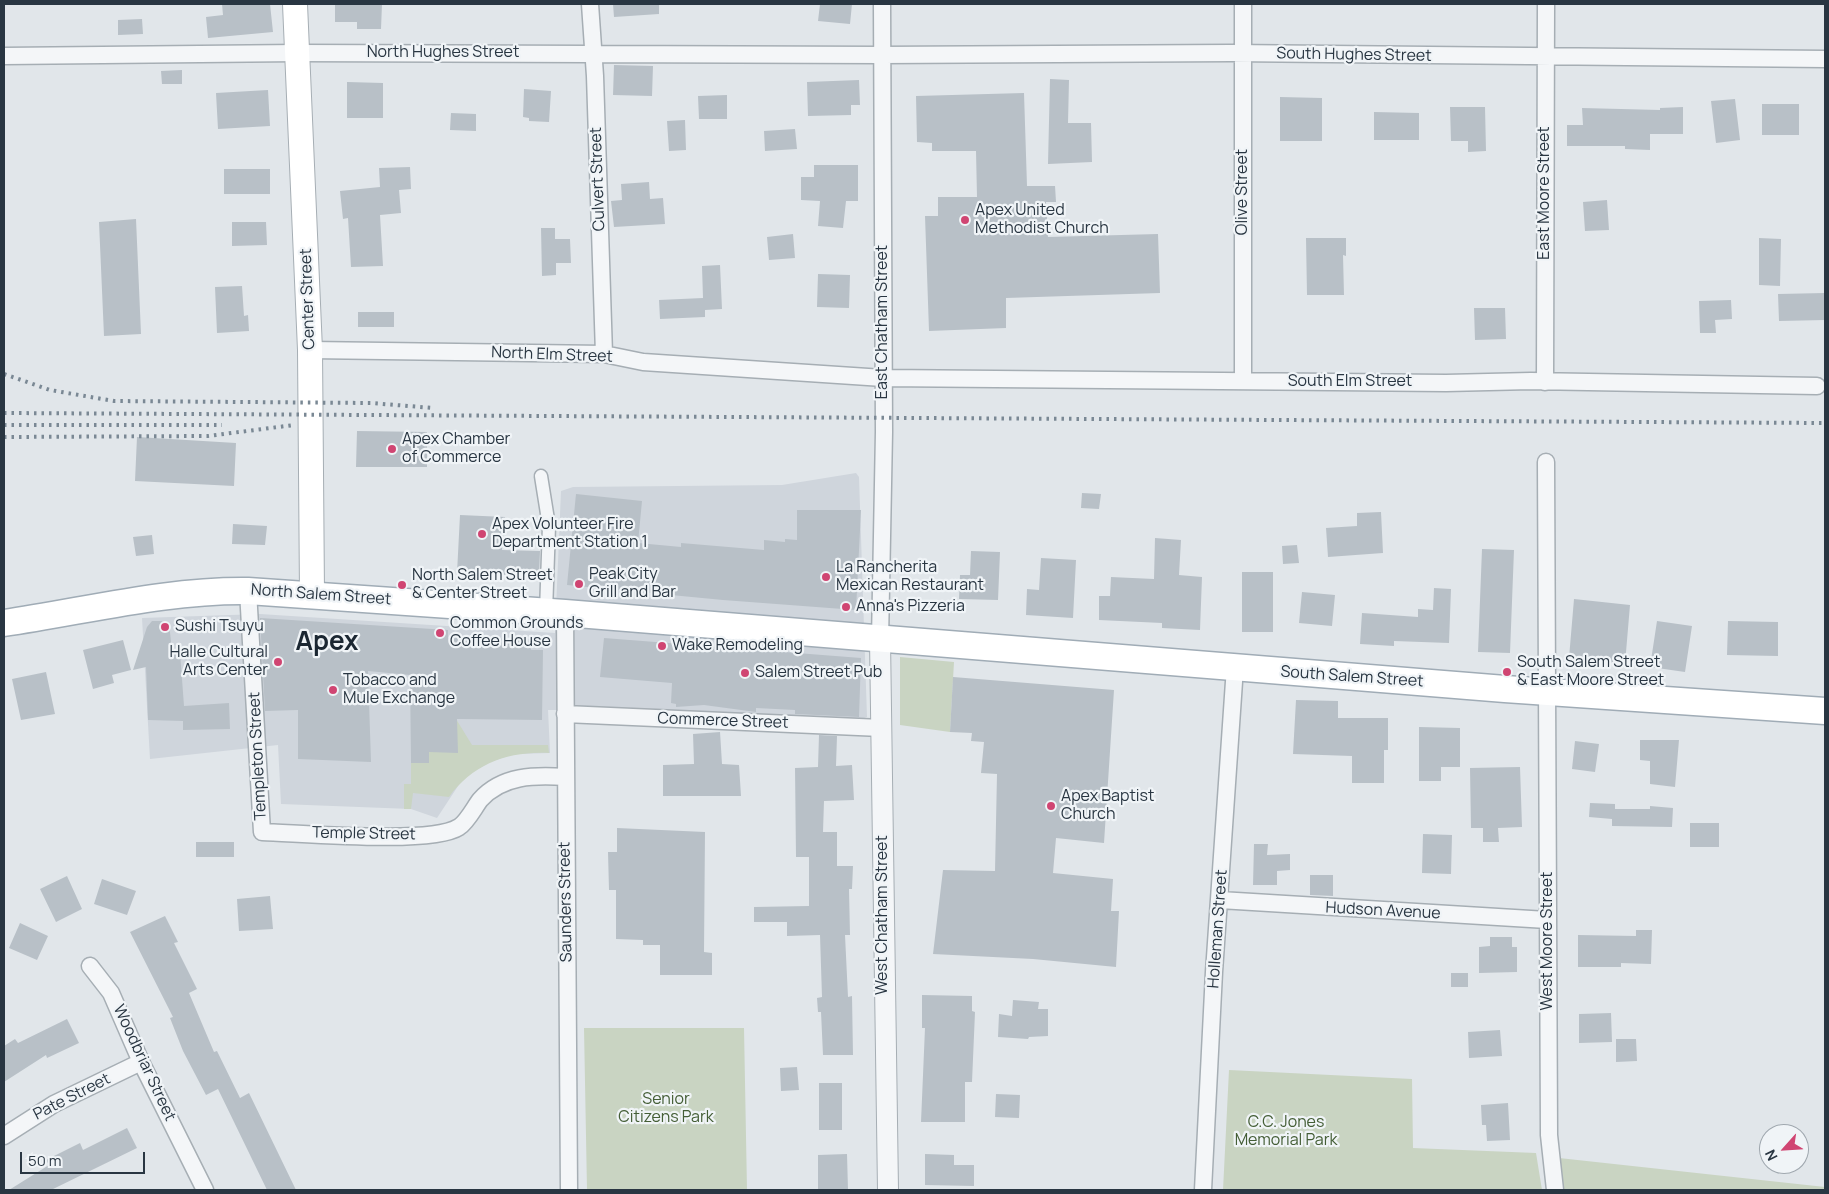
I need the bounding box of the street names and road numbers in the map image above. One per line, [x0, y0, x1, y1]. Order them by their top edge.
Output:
street label: North Hughes Street [367, 43, 519, 63]
street label: South Hughes Street [1276, 44, 1432, 66]
street label: East Moore Street [1535, 126, 1555, 260]
street label: Culvert Street [587, 127, 609, 231]
street label: Olive Street [1233, 149, 1253, 235]
street label: East Chatham Street [873, 245, 893, 399]
street label: Center Street [297, 248, 319, 350]
street label: North Elm Street [491, 343, 613, 367]
street label: South Elm Street [1288, 372, 1412, 392]
street label: North Salem Street [250, 581, 392, 609]
street label: South Salem Street [1280, 662, 1424, 692]
street label: Templeton Street [245, 691, 271, 821]
street label: Commerce Street [657, 709, 789, 733]
street label: Temple Street [312, 823, 416, 845]
street label: West Chatham Street [873, 835, 893, 995]
street label: Saunders Street [555, 842, 577, 962]
street label: Holleman Street [1204, 869, 1232, 989]
street label: West Moore Street [1538, 872, 1558, 1010]
street label: Hudson Avenue [1325, 898, 1441, 924]
street label: Woodbriar Street [109, 1002, 179, 1124]
street label: Pate Street [30, 1069, 114, 1125]

